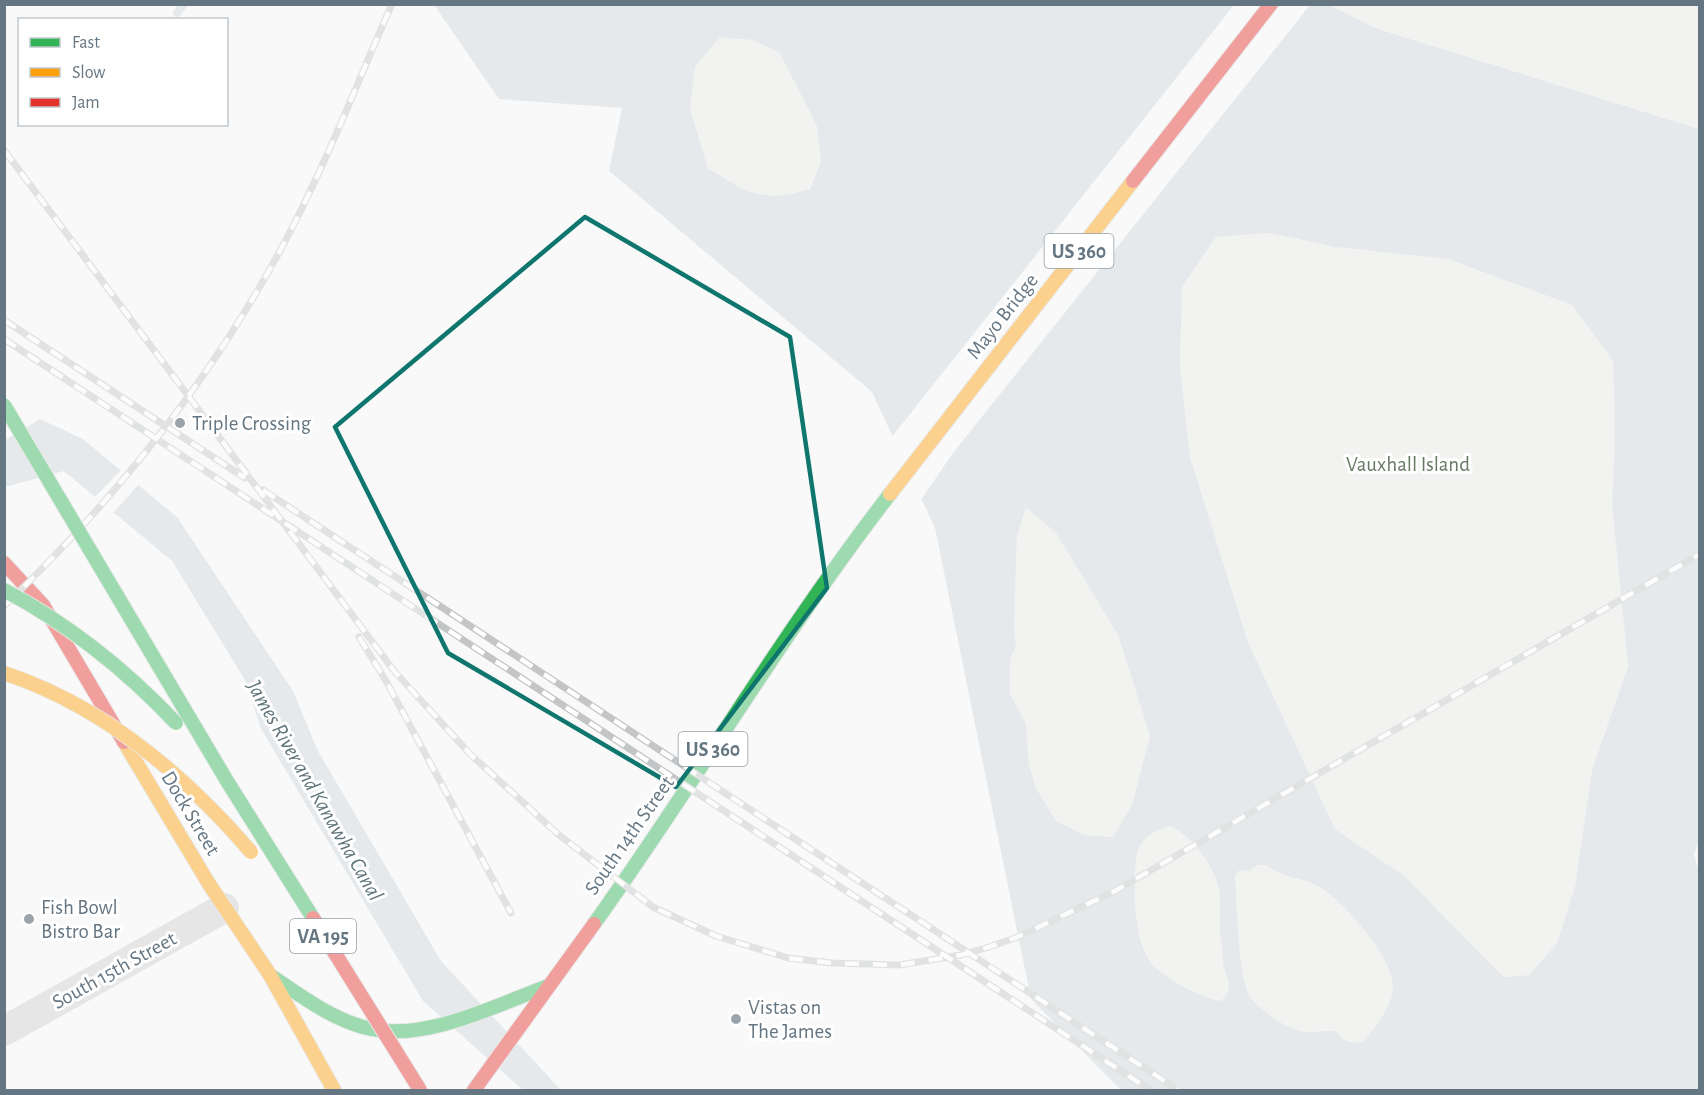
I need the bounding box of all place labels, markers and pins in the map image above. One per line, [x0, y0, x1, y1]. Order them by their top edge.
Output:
place label: Triple Crossing [192, 413, 312, 434]
marker: Triple Crossing [173, 416, 187, 430]
place label: Fish Bowl Bistro Bar [41, 897, 120, 942]
marker: Fish Bowl Bistro Bar [22, 912, 36, 926]
place label: Vistas on The James [748, 997, 832, 1042]
marker: Vistas on The James [729, 1012, 743, 1026]

